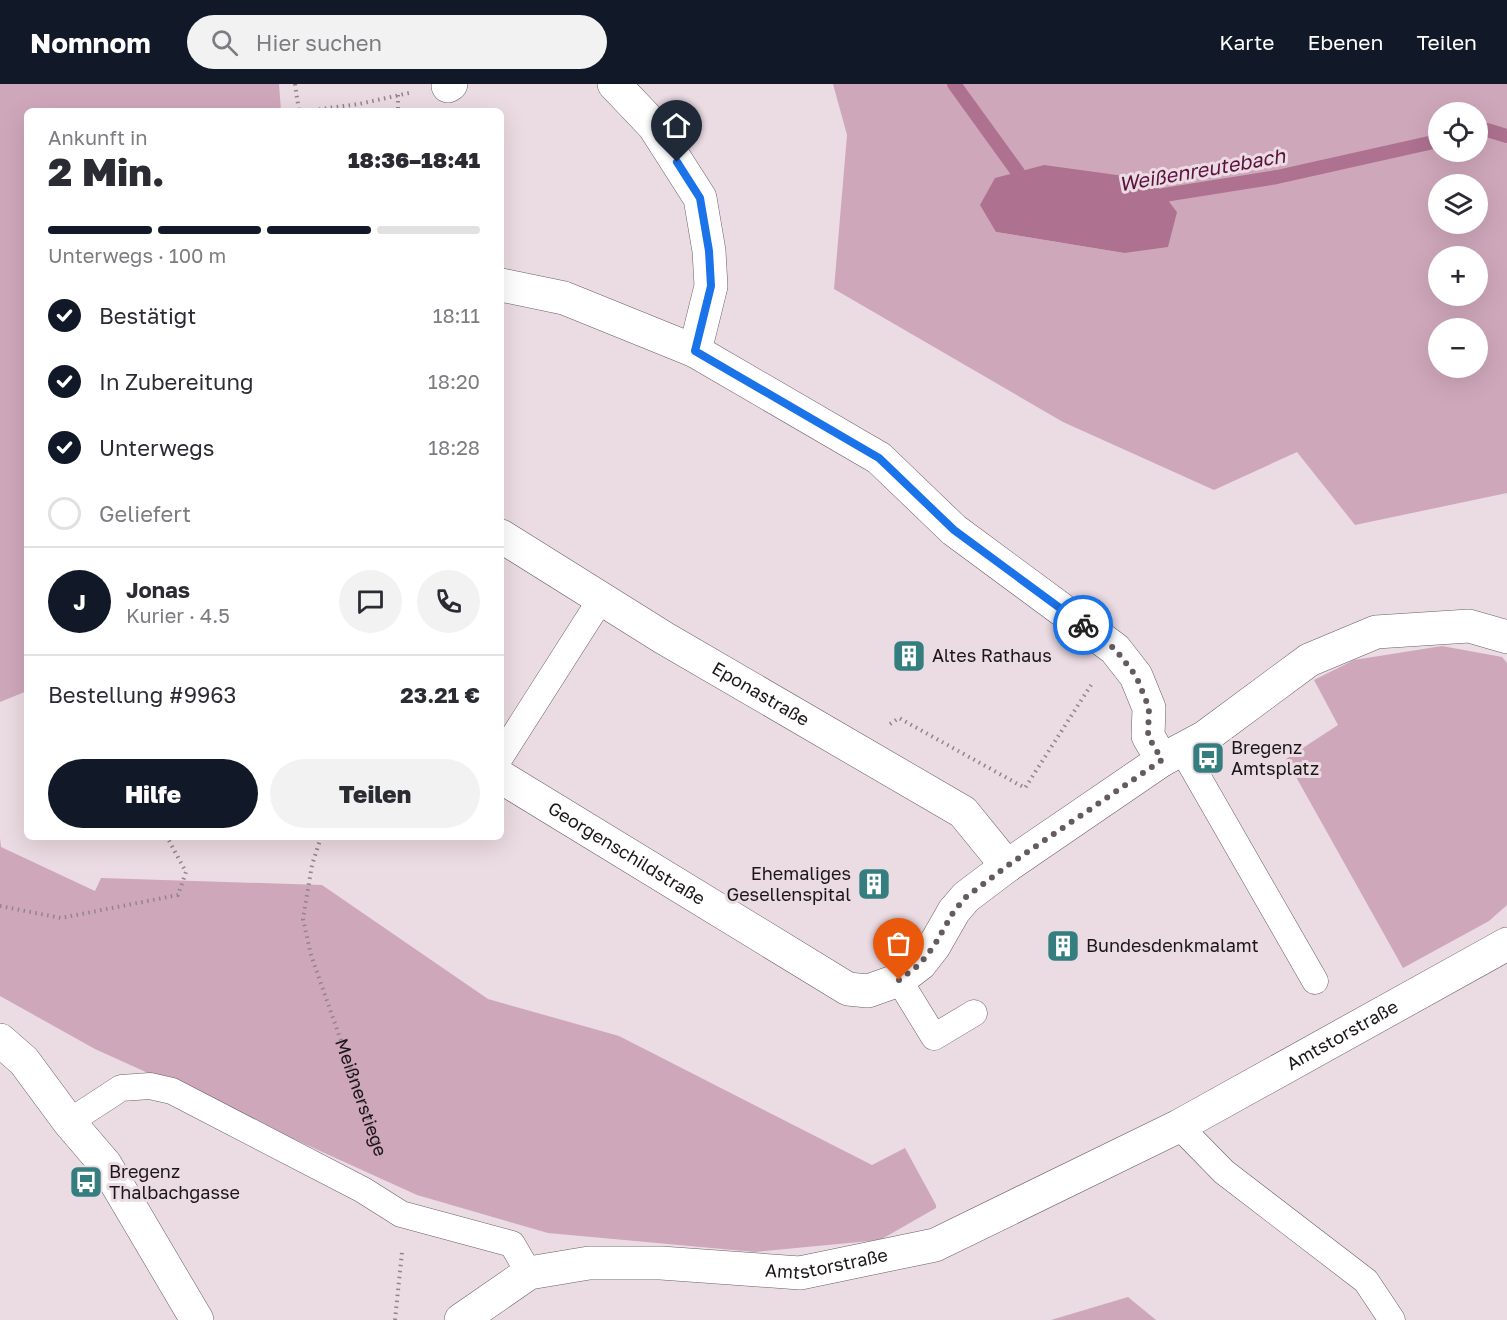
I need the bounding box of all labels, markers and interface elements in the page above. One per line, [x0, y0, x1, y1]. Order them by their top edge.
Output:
search box [187, 15, 607, 69]
text: Nomnom [30, 26, 151, 59]
icon: search [208, 26, 241, 59]
text: Hier suchen [256, 29, 382, 56]
text: Karte [1219, 29, 1275, 55]
text: Ebenen [1308, 29, 1383, 55]
text: Teilen [1416, 29, 1477, 55]
pin [651, 100, 702, 162]
map controls [1428, 102, 1488, 378]
button: locate [1428, 102, 1488, 162]
icon: home [660, 109, 693, 142]
text: Ankunft in [48, 125, 148, 149]
water label: Weißenreutebach [1117, 142, 1288, 195]
text: 18:36–18:41 [348, 146, 480, 173]
text: 2 Min. [48, 148, 165, 195]
button: layers [1428, 174, 1488, 234]
text: Unterwegs · 100 m [48, 243, 226, 267]
button: + [1428, 246, 1488, 306]
icon: check [48, 299, 81, 332]
text: Bestätigt [99, 302, 196, 329]
text: 18:11 [433, 303, 480, 327]
button: − [1428, 318, 1488, 378]
icon: check [48, 365, 81, 398]
text: In Zubereitung [99, 368, 254, 395]
text: 18:20 [428, 369, 480, 393]
icon: check [48, 431, 81, 464]
text: Unterwegs [99, 434, 215, 461]
text: 18:28 [428, 435, 480, 459]
text: Geliefert [99, 500, 191, 527]
button: chat [339, 570, 402, 633]
button: phone [417, 570, 480, 633]
text: Jonas [126, 576, 190, 603]
text: J [73, 588, 86, 615]
courier [1053, 595, 1113, 655]
text: Kurier · 4.5 [126, 603, 230, 627]
icon: bike [1067, 609, 1100, 642]
building icon: Altes Rathaus [891, 638, 927, 674]
place label: Altes Rathaus [932, 644, 1052, 666]
street label: Eponastraße [709, 656, 814, 730]
text: Bestellung #9963 [48, 681, 236, 708]
text: 23.21 € [400, 681, 480, 708]
place label: Bregenz Amtsplatz [1231, 736, 1319, 779]
bus stop icon: Bregenz Amtsplatz [1190, 740, 1226, 776]
button: Hilfe [48, 759, 258, 828]
button: Teilen [270, 759, 480, 828]
street label: Georgenschildstraße [544, 796, 710, 909]
place label: Ehemaliges Gesellenspital [726, 862, 851, 905]
building icon: Ehemaliges Gesellenspital [856, 866, 892, 902]
pin [873, 918, 924, 980]
icon: bag [882, 927, 915, 960]
building icon: Bundesdenkmalamt [1045, 928, 1081, 964]
place label: Bundesdenkmalamt [1086, 934, 1259, 956]
street label: Amtstorstraße [1282, 995, 1402, 1074]
street label: Meißnerstiege [331, 1035, 393, 1159]
place label: Bregenz Thalbachgasse [109, 1160, 240, 1203]
bus stop icon: Bregenz Thalbachgasse [68, 1164, 104, 1200]
street label: Amtstorstraße [764, 1243, 889, 1283]

